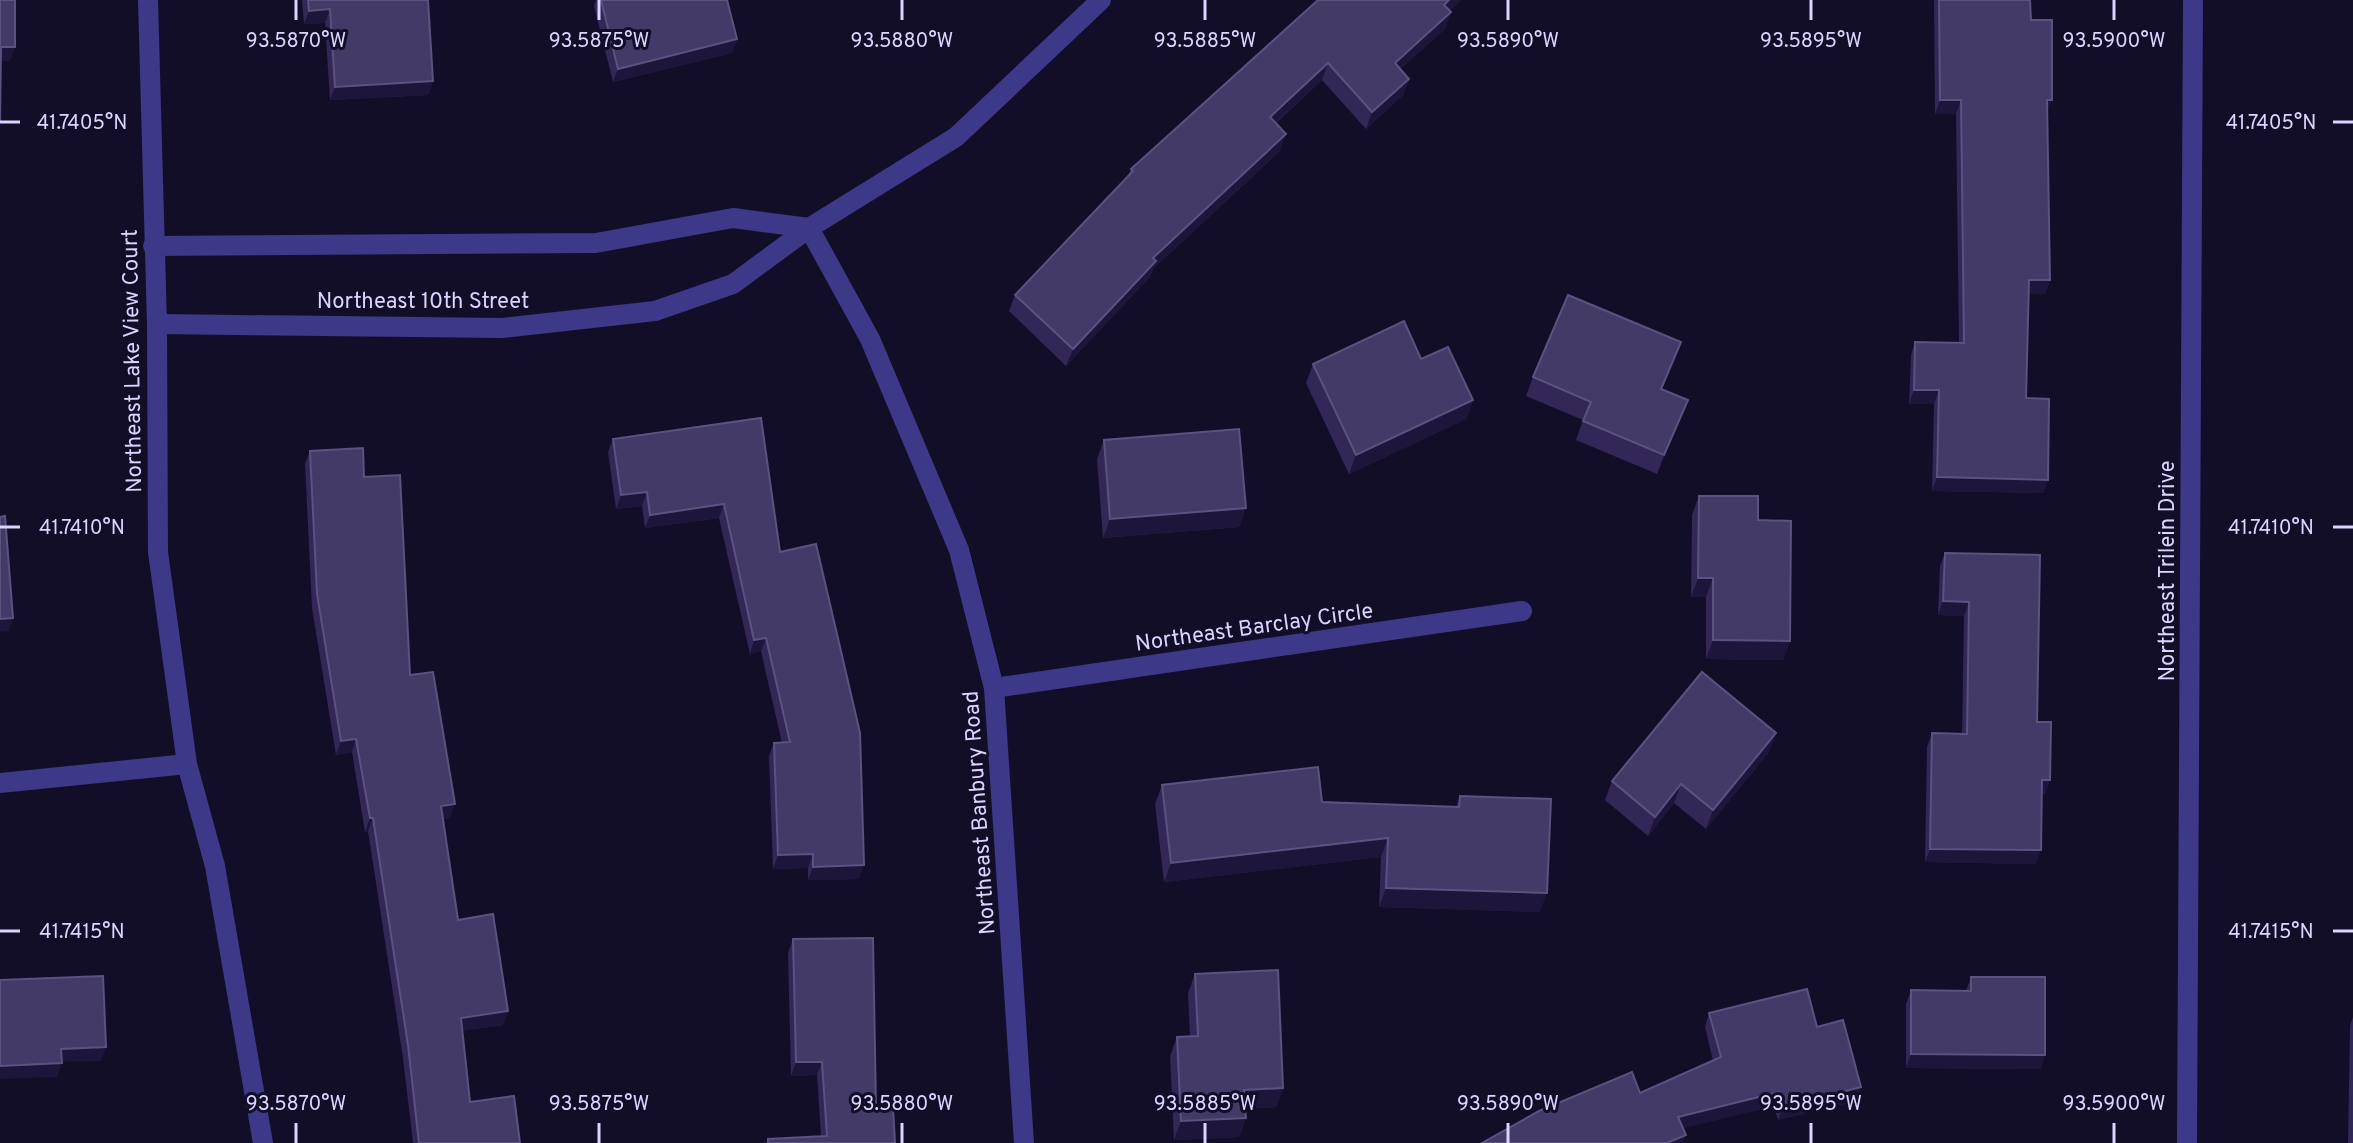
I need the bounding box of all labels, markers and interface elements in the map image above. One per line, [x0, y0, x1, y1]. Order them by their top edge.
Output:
text: 93.5870°W [246, 29, 346, 55]
text: 93.5875°W [549, 29, 649, 55]
text: 93.5880°W [851, 29, 953, 55]
text: 93.5885°W [1154, 29, 1256, 55]
text: 93.5890°W [1457, 29, 1559, 55]
text: 93.5895°W [1760, 29, 1862, 55]
text: 93.5900°W [2063, 29, 2165, 55]
text: 41.7405°N [37, 111, 127, 137]
text: 41.7405°N [2226, 111, 2316, 137]
street label: Northeast Lake View Court [118, 229, 149, 493]
street label: Northeast 10th Street [317, 289, 529, 316]
street label: Northeast Trilein Drive [2155, 460, 2182, 682]
text: 41.7410°N [39, 516, 125, 542]
text: 41.7410°N [2228, 516, 2314, 542]
street label: Northeast Barclay Circle [1134, 598, 1375, 659]
street label: Northeast Banbury Road [959, 690, 1002, 936]
text: 41.7415°N [39, 920, 125, 946]
text: 41.7415°N [2228, 920, 2314, 946]
text: 93.5870°W [246, 1092, 346, 1118]
text: 93.5875°W [549, 1092, 649, 1118]
text: 93.5880°W [851, 1092, 953, 1118]
text: 93.5885°W [1154, 1092, 1256, 1118]
text: 93.5890°W [1457, 1092, 1559, 1118]
text: 93.5895°W [1760, 1092, 1862, 1118]
text: 93.5900°W [2063, 1092, 2165, 1118]

